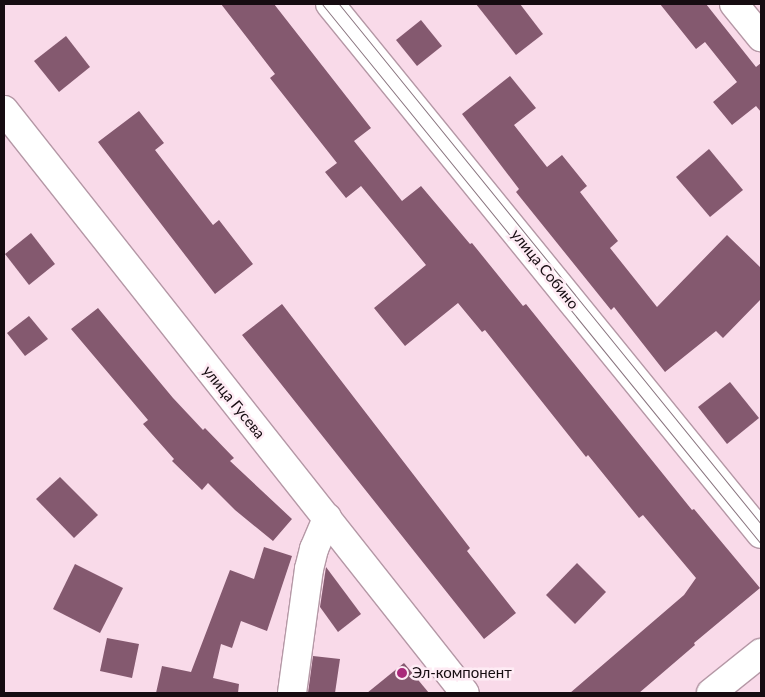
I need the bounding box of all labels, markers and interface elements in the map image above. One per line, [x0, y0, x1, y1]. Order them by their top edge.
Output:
street label: улица Собино [507, 225, 583, 313]
street label: улица Гусева [199, 362, 269, 442]
place label: Эл-компонент [412, 664, 512, 682]
marker: Эл-компонент [396, 667, 408, 679]

